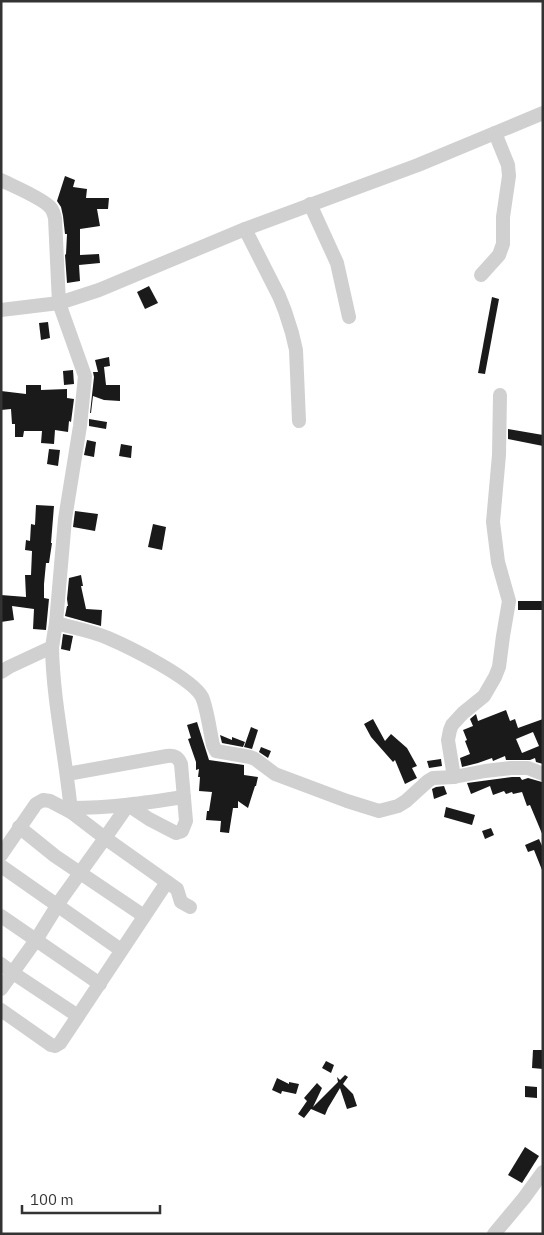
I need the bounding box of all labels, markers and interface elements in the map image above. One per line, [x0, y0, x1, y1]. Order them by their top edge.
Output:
scale bar [22, 1182, 160, 1214]
text: 100 m [30, 1190, 74, 1209]

